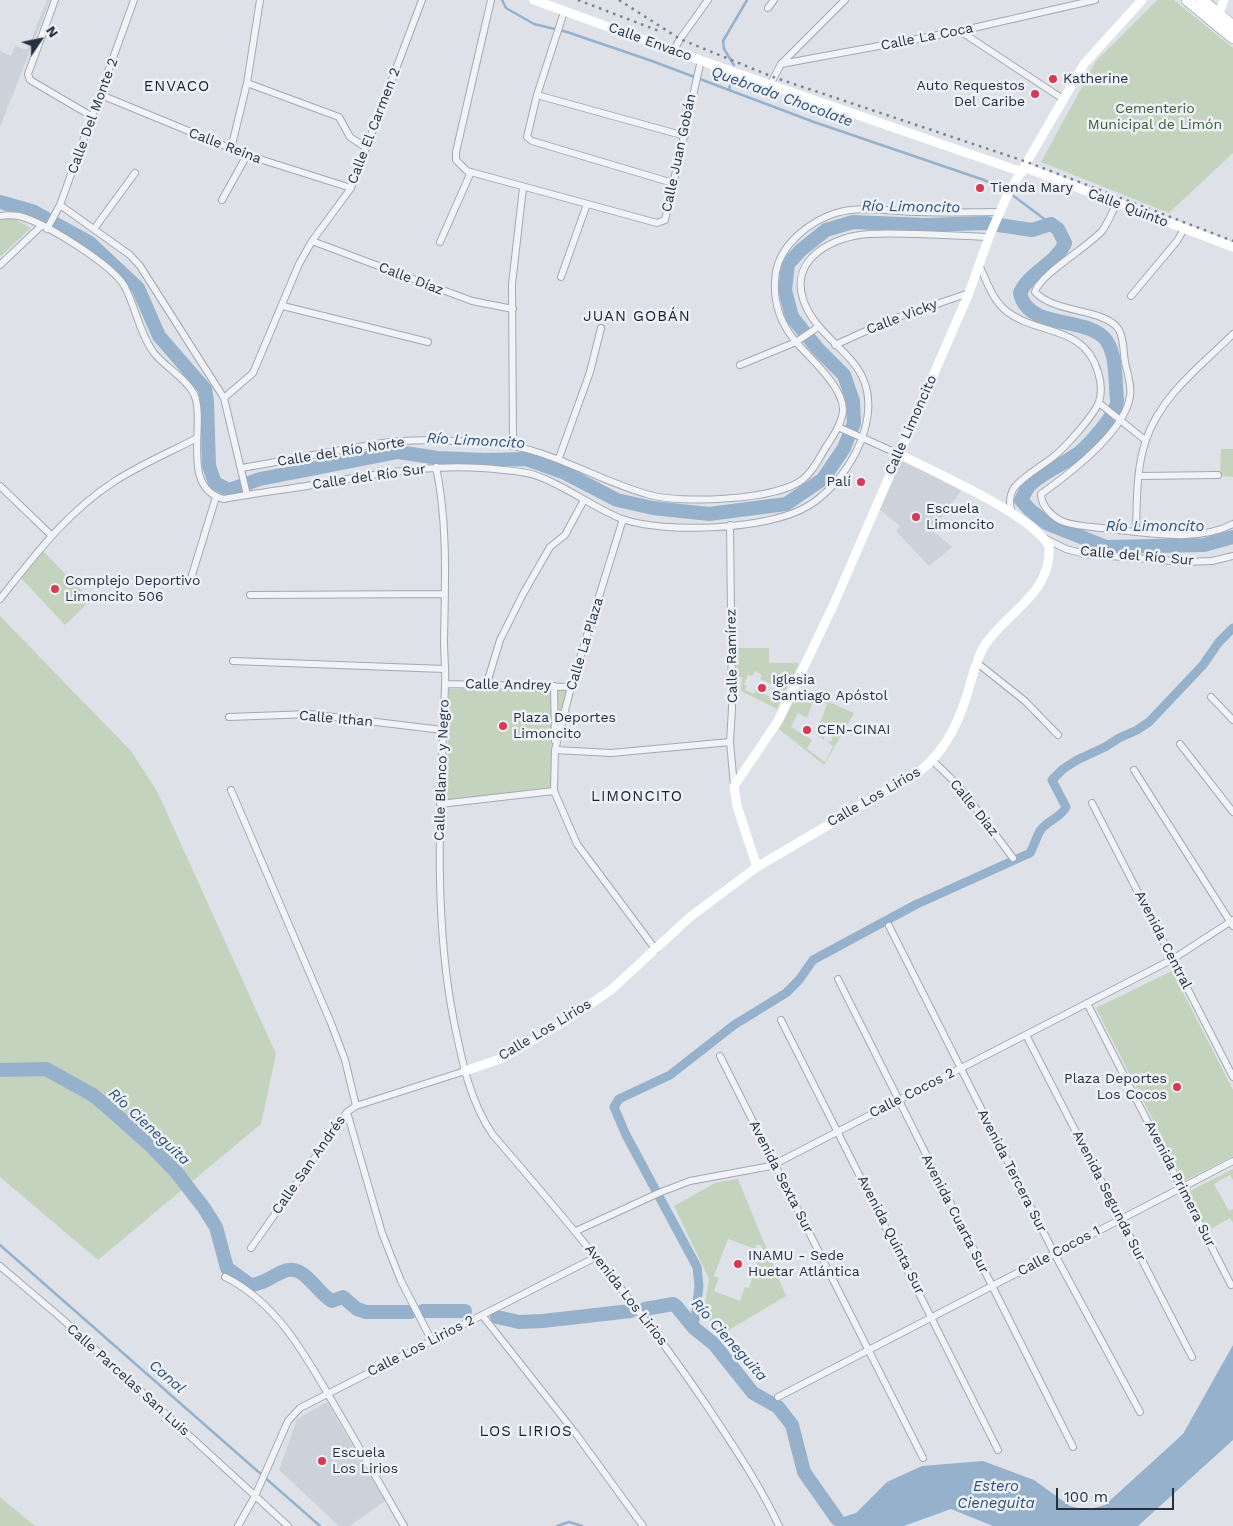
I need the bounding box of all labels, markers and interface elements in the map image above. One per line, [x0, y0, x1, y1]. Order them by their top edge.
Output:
north arrow [15, 15, 65, 65]
street label: Calle Envaco [606, 19, 694, 65]
street label: Calle La Coca [879, 20, 975, 54]
text: N [43, 23, 62, 40]
street label: Calle Del Monte 2 [64, 56, 122, 176]
water label: Quebrada Chocolate [709, 63, 855, 131]
street label: Calle El Carmen 2 [344, 65, 404, 187]
place label: Katherine [1063, 71, 1128, 87]
marker: Katherine [1047, 73, 1059, 85]
district label: ENVACO [143, 78, 211, 96]
place label: Auto Requestos Del Caribe [917, 78, 1025, 110]
marker: Auto Requestos Del Caribe [1029, 88, 1041, 100]
street label: Calle Juan Gobán [658, 92, 700, 214]
park label: Cementerio Municipal de Limón [1088, 101, 1222, 134]
street label: Calle Reina [186, 124, 264, 168]
place label: Tienda Mary [990, 180, 1073, 196]
marker: Tienda Mary [974, 182, 986, 194]
street label: Calle Quinto [1085, 185, 1171, 231]
water label: Río Limoncito [862, 197, 960, 217]
street label: Calle Díaz [376, 259, 446, 299]
street label: Calle Vicky [864, 296, 940, 338]
district label: JUAN GOBÁN [582, 308, 692, 326]
street label: Calle Limoncito [882, 373, 940, 477]
water label: Río Limoncito [426, 429, 526, 453]
street label: Calle del Río Norte [276, 434, 406, 470]
street label: Calle del Río Sur [311, 461, 427, 493]
place label: Palí [827, 474, 851, 490]
marker: Palí [855, 476, 867, 488]
place label: Escuela Limoncito [926, 501, 994, 534]
marker: Escuela Limoncito [910, 511, 922, 523]
water label: Río Limoncito [1106, 518, 1204, 536]
street label: Calle del Río Sur [1079, 543, 1195, 569]
place label: Complejo Deportivo Limoncito 506 [65, 573, 200, 606]
marker: Complejo Deportivo Limoncito 506 [49, 583, 61, 595]
street label: Calle La Plaza [563, 596, 607, 692]
street label: Calle Ramírez [723, 609, 741, 703]
place label: Iglesia Santiago Apóstol [772, 672, 888, 704]
street label: Calle Andrey [465, 676, 551, 694]
marker: Iglesia Santiago Apóstol [756, 682, 768, 694]
street label: Calle Blanco y Negro [431, 699, 453, 841]
street label: Calle Ithan [298, 707, 374, 731]
place label: Plaza Deportes Limoncito [513, 710, 616, 742]
marker: Plaza Deportes Limoncito [497, 720, 509, 732]
place label: CEN-CINAI [817, 722, 890, 738]
marker: CEN-CINAI [801, 724, 813, 736]
street label: Calle Los Lirios [824, 763, 924, 831]
street label: Calle Díaz [946, 776, 1002, 840]
district label: LIMONCITO [590, 788, 684, 806]
street label: Avenida Central [1131, 888, 1195, 992]
street label: Calle Los Lirios [496, 996, 594, 1064]
street label: Calle Cocos 2 [867, 1064, 957, 1122]
place label: Plaza Deportes Los Cocos [1064, 1071, 1167, 1104]
marker: Plaza Deportes Los Cocos [1171, 1081, 1183, 1093]
water label: Río Cieneguita [105, 1085, 193, 1169]
street label: Avenida Tercera Sur [974, 1107, 1050, 1235]
street label: Calle San Andrés [269, 1112, 349, 1218]
street label: Avenida Sexta Sur [745, 1118, 817, 1236]
street label: Avenida Primera Sur [1141, 1118, 1219, 1250]
street label: Avenida Segunda Sur [1069, 1128, 1149, 1264]
street label: Avenida Cuarta Sur [918, 1152, 992, 1276]
street label: Avenida Quinta Sur [854, 1173, 928, 1297]
street label: Calle Cocos 1 [1015, 1222, 1103, 1280]
street label: Avenida Los Lirios [581, 1241, 671, 1349]
place label: INAMU - Sede Huetar Atlántica [748, 1248, 860, 1280]
marker: INAMU - Sede Huetar Atlántica [732, 1258, 744, 1270]
water label: Río Cieneguita [687, 1295, 771, 1385]
street label: Calle Los Lirios 2 [365, 1312, 477, 1380]
street label: Calle Parcelas San Luis [63, 1320, 193, 1440]
water label: Canal [145, 1356, 189, 1398]
district label: LOS LIRIOS [478, 1423, 574, 1441]
place label: Escuela Los Lirios [332, 1445, 398, 1478]
marker: Escuela Los Lirios [316, 1455, 328, 1467]
water label: Estero Cieneguita [957, 1478, 1035, 1513]
scale bar [1058, 1478, 1176, 1510]
text: 100 m [1064, 1488, 1108, 1506]

